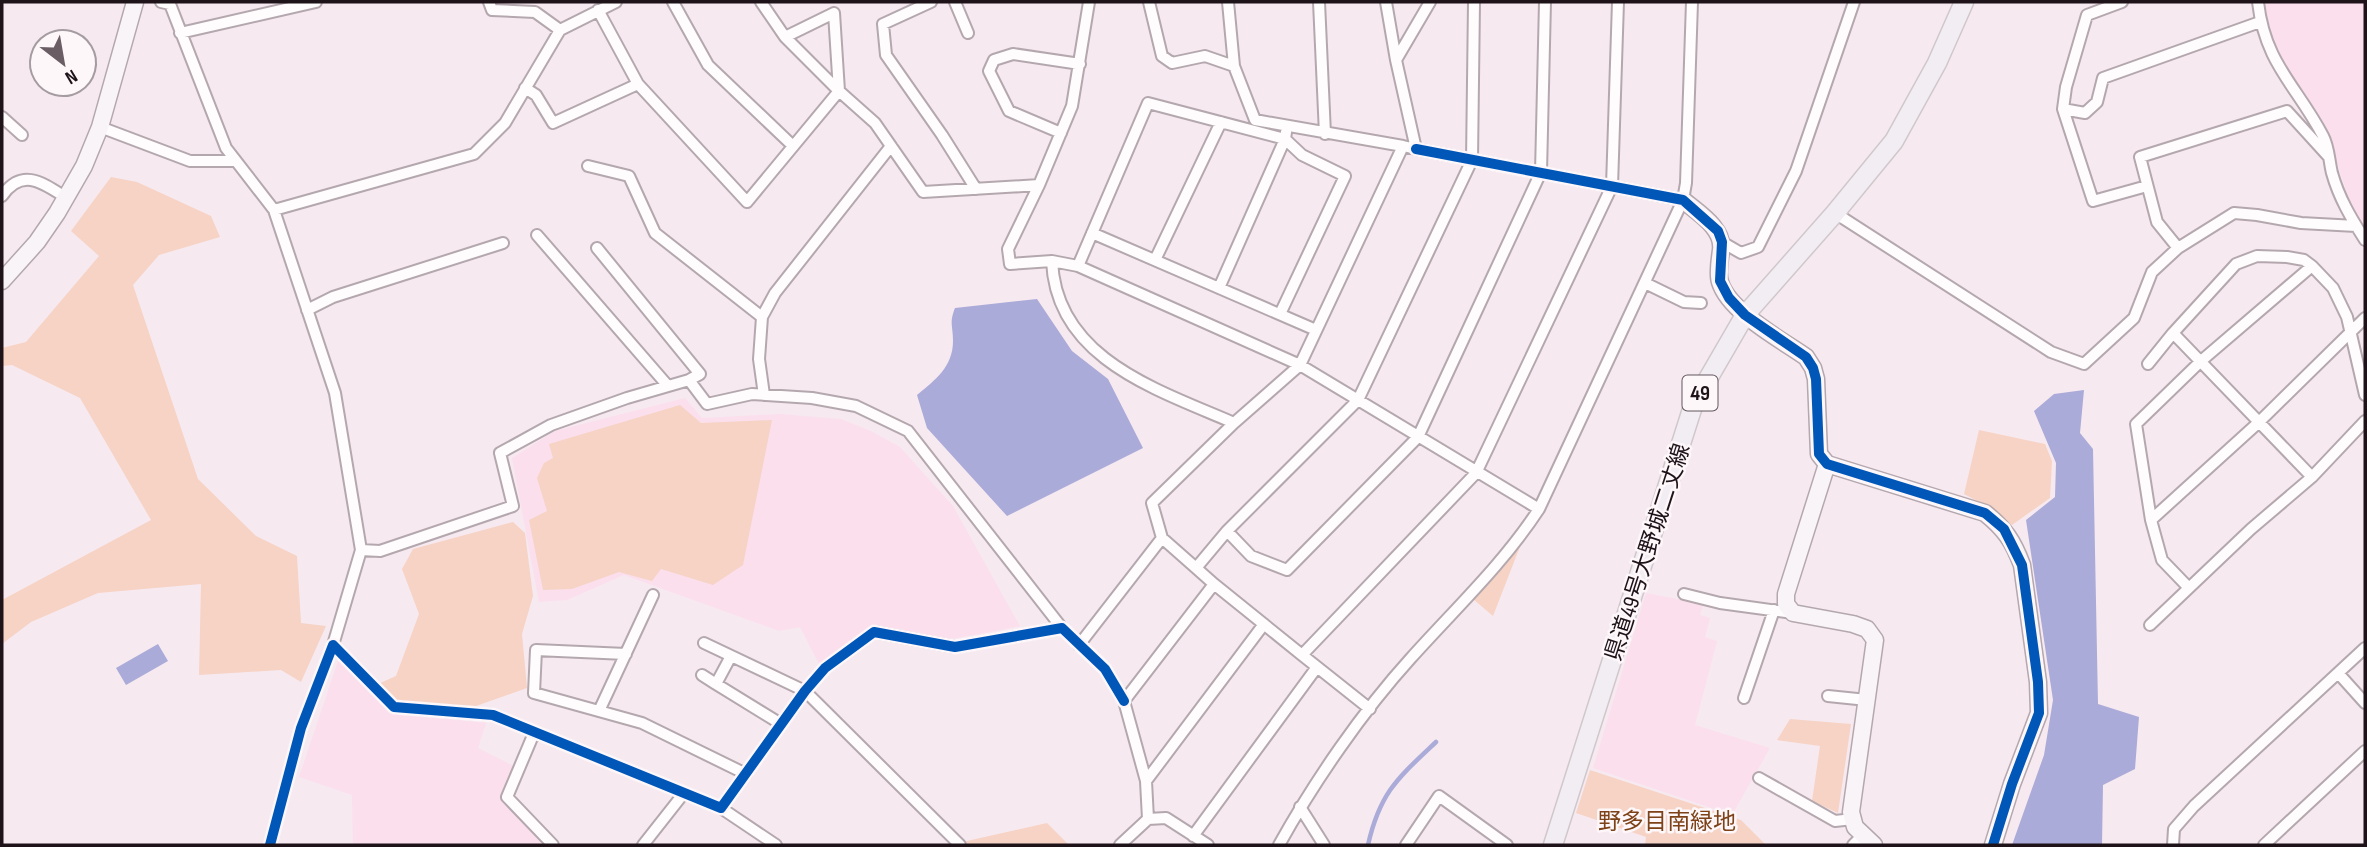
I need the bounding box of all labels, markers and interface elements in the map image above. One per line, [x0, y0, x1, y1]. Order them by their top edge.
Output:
north arrow [28, 28, 98, 98]
text: N [61, 64, 81, 89]
road number: 49 [1682, 376, 1718, 410]
street label: 県道49号大野城二丈線 [1600, 440, 1696, 665]
park label: 野多目南緑地 [1598, 808, 1736, 836]

